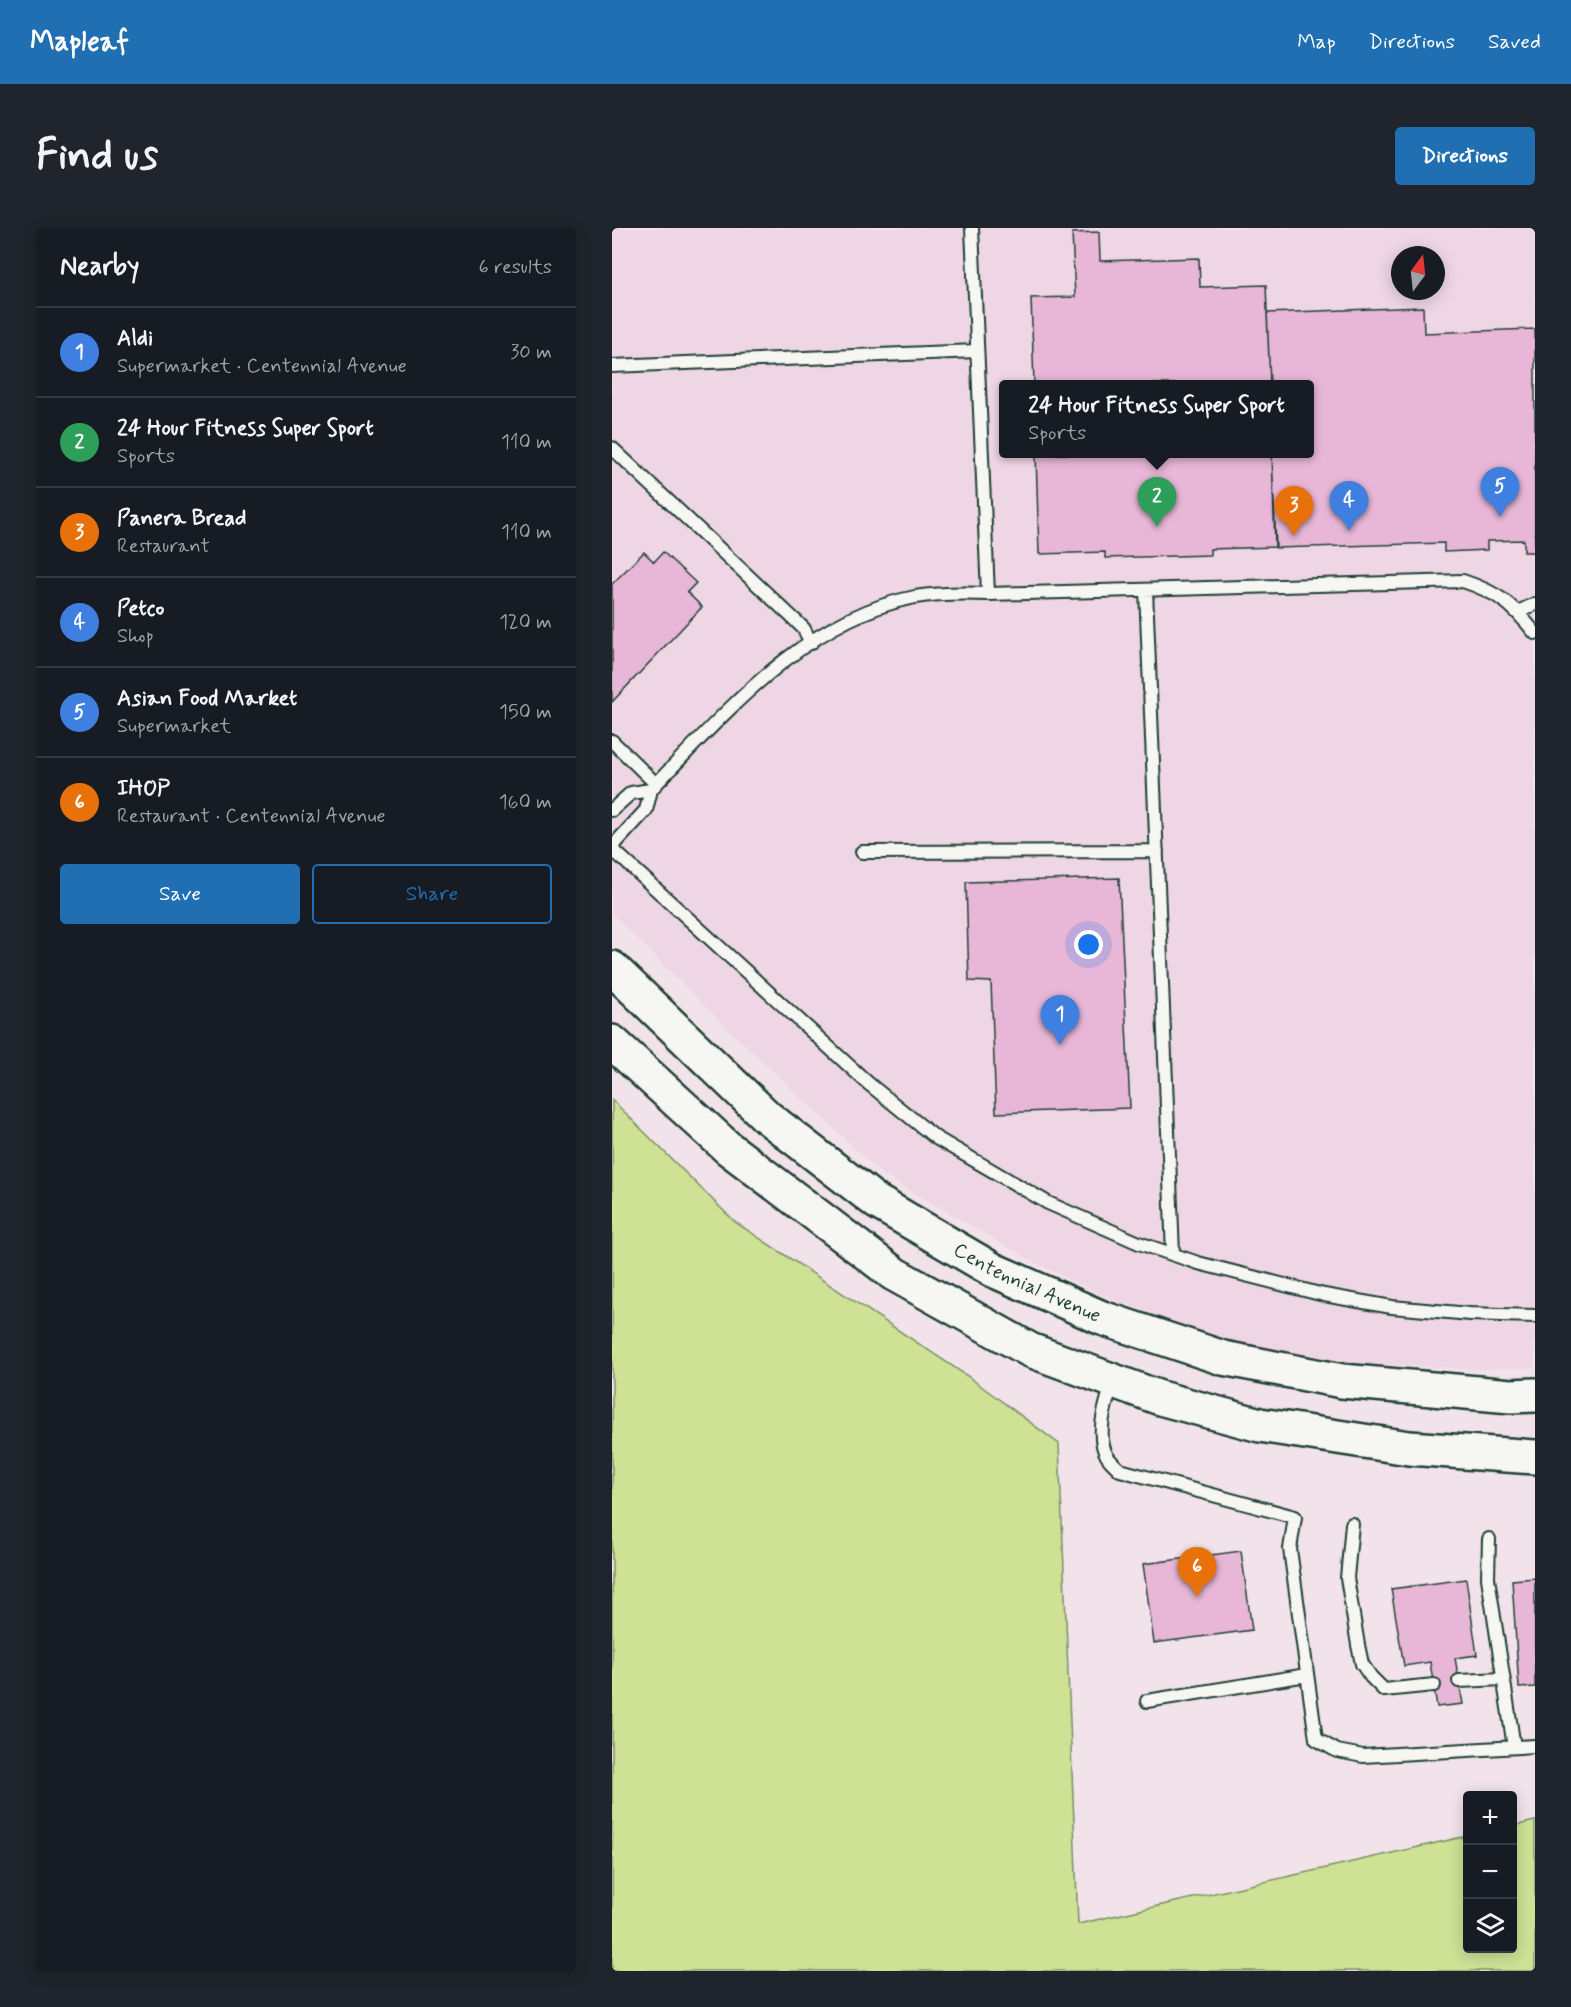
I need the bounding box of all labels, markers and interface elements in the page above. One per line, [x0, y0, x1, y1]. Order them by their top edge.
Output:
text: Mapleaf [30, 24, 129, 61]
text: Map [1297, 28, 1336, 56]
text: Directions [1369, 28, 1455, 56]
text: Saved [1488, 28, 1541, 56]
button: Directions [1395, 127, 1535, 185]
text: Find us [36, 129, 158, 184]
north arrow [1391, 246, 1445, 300]
text: Nearby [60, 250, 139, 284]
text: 6 results [479, 254, 552, 281]
text: Aldi [117, 325, 153, 353]
text: 1 [75, 339, 84, 366]
text: 30 m [510, 339, 552, 366]
text: Supermarket · Centennial Avenue [117, 353, 407, 380]
popup [999, 380, 1314, 458]
text: 24 Hour Fitness Super Sport [1028, 392, 1285, 420]
text: 24 Hour Fitness Super Sport [117, 415, 374, 443]
text: Sports [1028, 420, 1086, 447]
text: 2 [75, 429, 84, 456]
text: 110 m [501, 429, 552, 456]
text: Sports [117, 443, 175, 470]
pin: 5 [1480, 468, 1520, 517]
pin: 2 [1138, 478, 1176, 527]
pin: 4 [1330, 482, 1368, 531]
pin: 3 [1274, 486, 1314, 536]
text: Panera Bread [117, 505, 247, 533]
text: 3 [75, 519, 84, 546]
text: 110 m [501, 519, 552, 546]
text: Restaurant [117, 533, 210, 560]
text: Petco [117, 595, 164, 623]
text: 4 [74, 609, 85, 636]
text: 120 m [499, 609, 552, 636]
text: Shop [117, 623, 154, 650]
text: Asian Food Market [117, 685, 297, 713]
text: 5 [74, 699, 86, 726]
text: 150 m [499, 699, 552, 726]
text: Supermarket [117, 713, 231, 740]
text: IHOP [117, 775, 170, 803]
text: 6 [74, 789, 85, 816]
text: 160 m [499, 789, 552, 816]
text: Restaurant · Centennial Avenue [117, 803, 386, 830]
button: Save [60, 864, 300, 924]
button: Share [312, 864, 552, 924]
your location [1074, 930, 1103, 959]
pin: 1 [1040, 996, 1080, 1045]
street label: Centennial Avenue [949, 1236, 1105, 1329]
pin: 6 [1178, 1548, 1216, 1597]
map controls [1463, 1791, 1517, 1953]
button: + [1463, 1791, 1517, 1845]
button: − [1463, 1845, 1517, 1899]
button: layers [1463, 1899, 1517, 1953]

